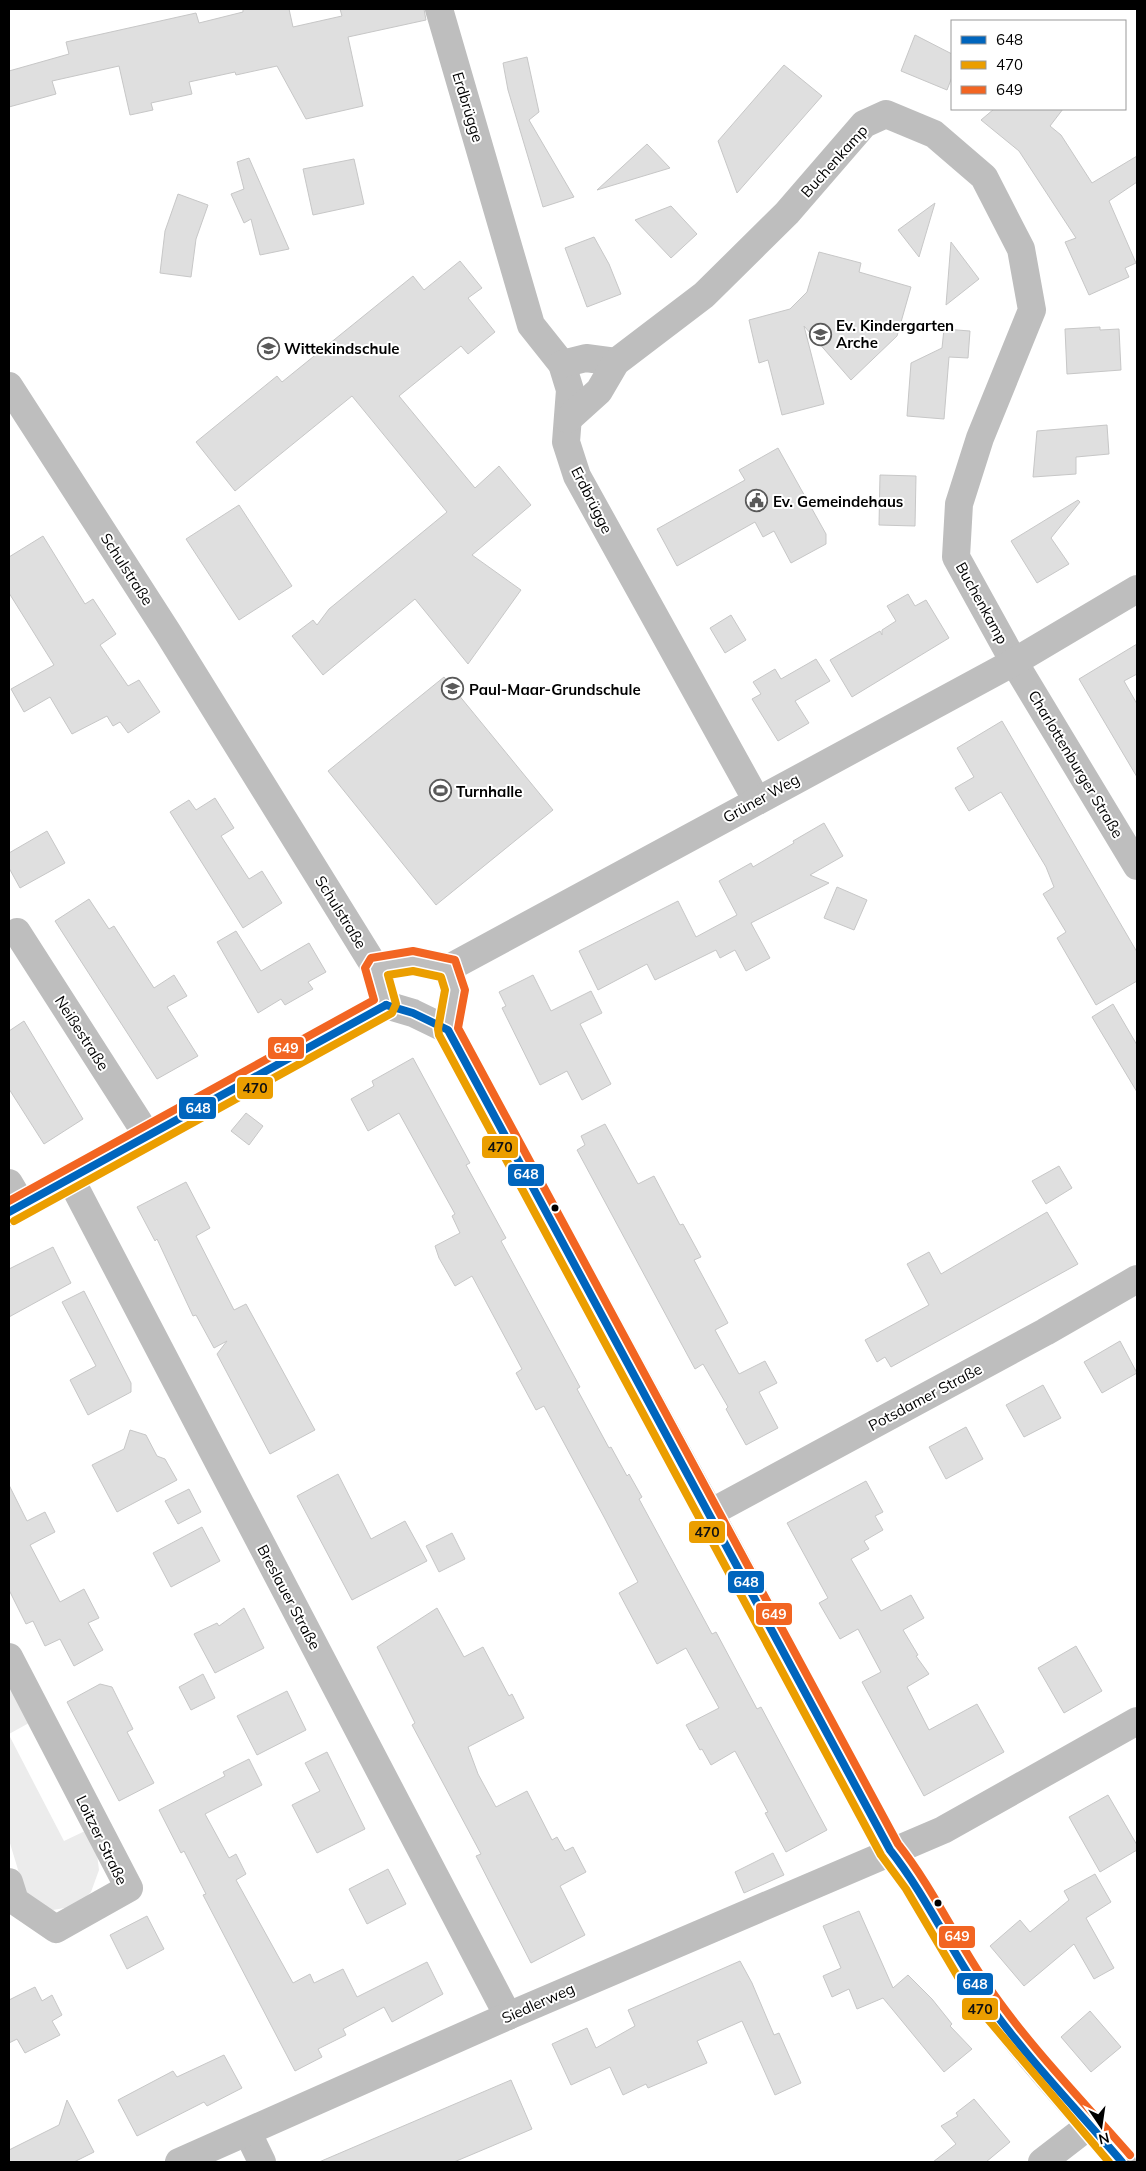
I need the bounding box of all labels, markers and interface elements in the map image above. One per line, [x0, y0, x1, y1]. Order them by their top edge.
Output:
legend [951, 20, 1126, 110]
text: 648 [996, 30, 1023, 49]
text: 470 [996, 55, 1023, 74]
street label: Erdbrügge [448, 70, 488, 144]
text: 649 [996, 80, 1023, 99]
street label: Buchenkamp [797, 121, 871, 201]
place label: Ev. Kindergarten Arche [836, 316, 954, 352]
school or university icon: Ev. Kindergarten Arche [808, 322, 832, 346]
school or university icon: Wittekindschule [256, 336, 280, 360]
place label: Wittekindschule [284, 339, 400, 358]
street label: Erdbrügge [567, 463, 617, 537]
public building icon: Ev. Gemeindehaus [745, 489, 769, 513]
place label: Ev. Gemeindehaus [773, 492, 903, 511]
street label: Schulstraße [97, 529, 157, 609]
street label: Buchenkamp [952, 559, 1012, 647]
school or university icon: Paul-Maar-Grundschule [441, 677, 465, 701]
place label: Paul-Maar-Grundschule [469, 680, 641, 699]
street label: Charlottenburger Straße [1024, 687, 1128, 841]
street label: Grüner Weg [719, 769, 803, 827]
sports icon: Turnhalle [428, 779, 452, 803]
place label: Turnhalle [456, 782, 522, 801]
street label: Schulstraße [311, 872, 371, 952]
street label: Neißestraße [51, 992, 113, 1074]
line badge: 649 [267, 1036, 305, 1060]
text: 649 [273, 1039, 299, 1057]
line badge: 470 [236, 1076, 274, 1100]
text: 470 [242, 1079, 268, 1097]
line badge: 648 [178, 1096, 217, 1120]
text: 648 [185, 1099, 211, 1117]
line badge: 470 [481, 1135, 519, 1159]
text: 470 [487, 1138, 513, 1156]
line badge: 648 [507, 1163, 545, 1187]
text: 648 [513, 1165, 539, 1183]
unlabelled marker [550, 1203, 560, 1213]
street label: Potsdamer Straße [865, 1359, 985, 1435]
line badge: 470 [688, 1520, 726, 1544]
text: 470 [694, 1523, 720, 1541]
street label: Breslauer Straße [253, 1541, 325, 1653]
line badge: 648 [727, 1570, 765, 1594]
text: 648 [733, 1573, 759, 1591]
line badge: 649 [755, 1602, 793, 1626]
text: 649 [761, 1605, 787, 1623]
street label: Loitzer Straße [72, 1792, 132, 1888]
unlabelled marker [933, 1898, 943, 1908]
line badge: 649 [938, 1925, 976, 1949]
text: 649 [944, 1927, 970, 1945]
line badge: 648 [956, 1972, 994, 1996]
text: 648 [962, 1975, 988, 1993]
street label: Siedlerweg [499, 1978, 577, 2028]
line badge: 470 [961, 1997, 999, 2021]
text: 470 [967, 2000, 993, 2018]
north arrow [1076, 2101, 1126, 2151]
text: N [1097, 2129, 1111, 2149]

